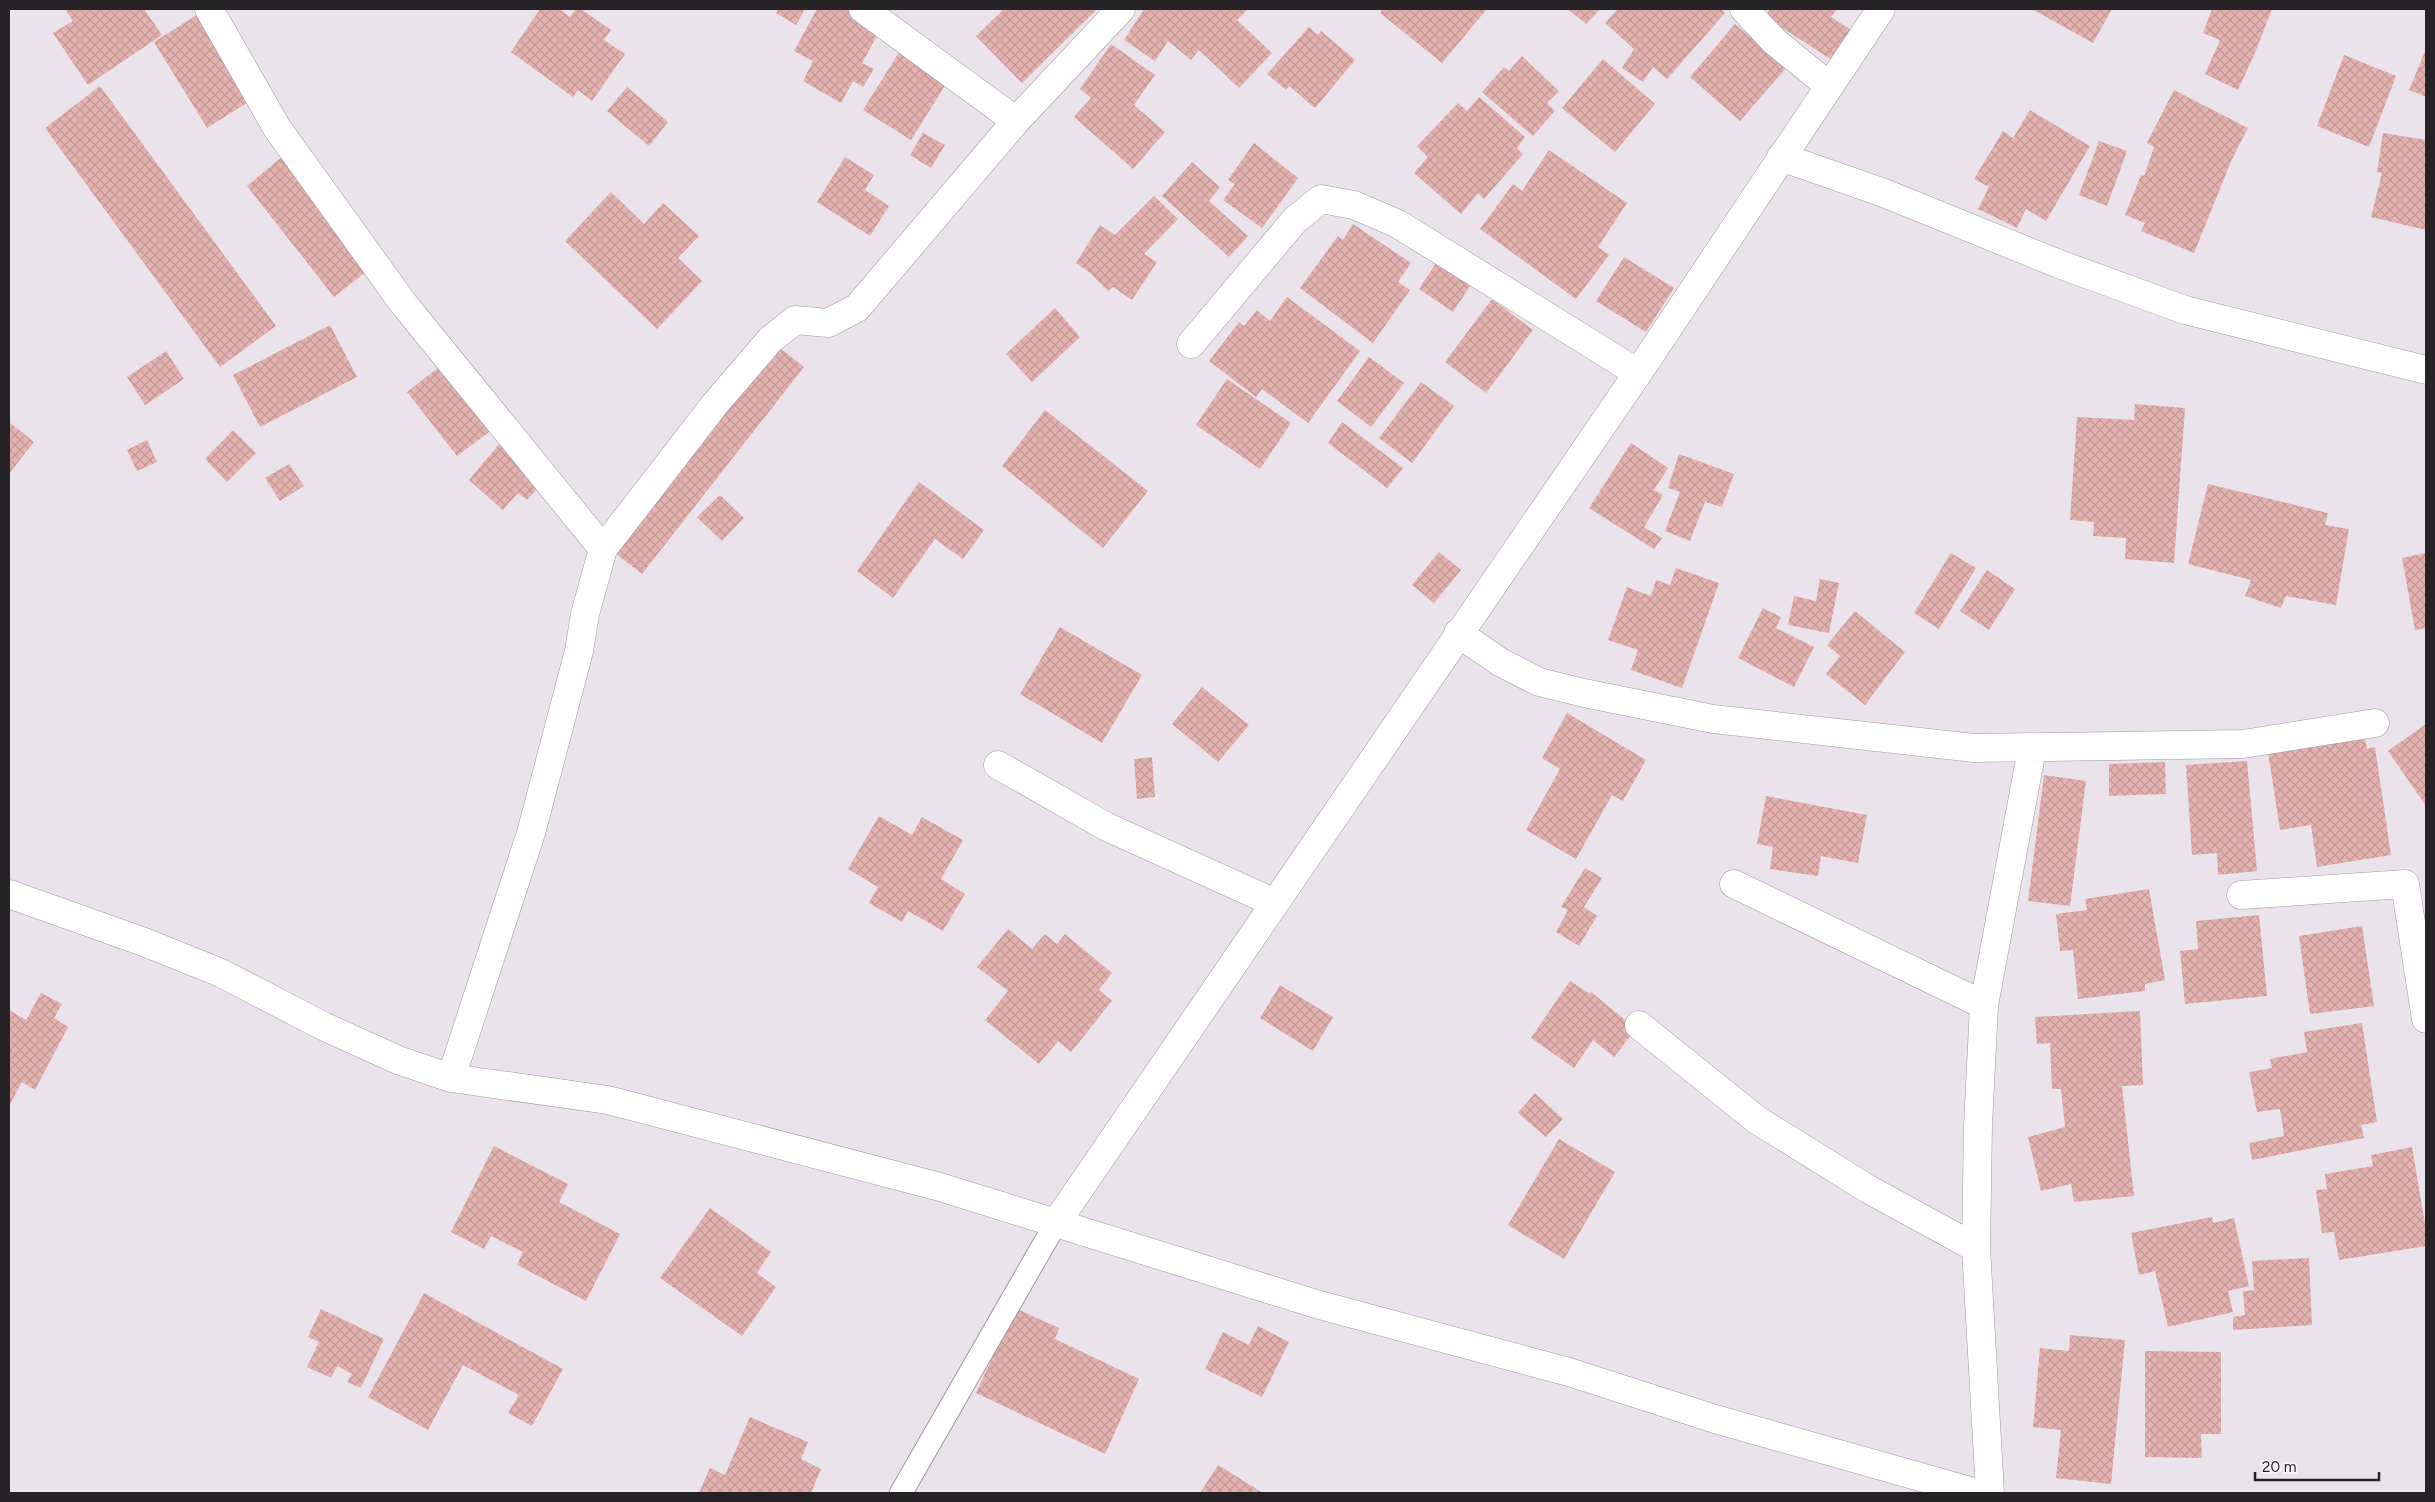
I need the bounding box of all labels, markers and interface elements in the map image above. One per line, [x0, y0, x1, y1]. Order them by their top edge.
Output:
scale bar [2255, 1450, 2379, 1482]
text: 20 m [2262, 1458, 2296, 1476]

